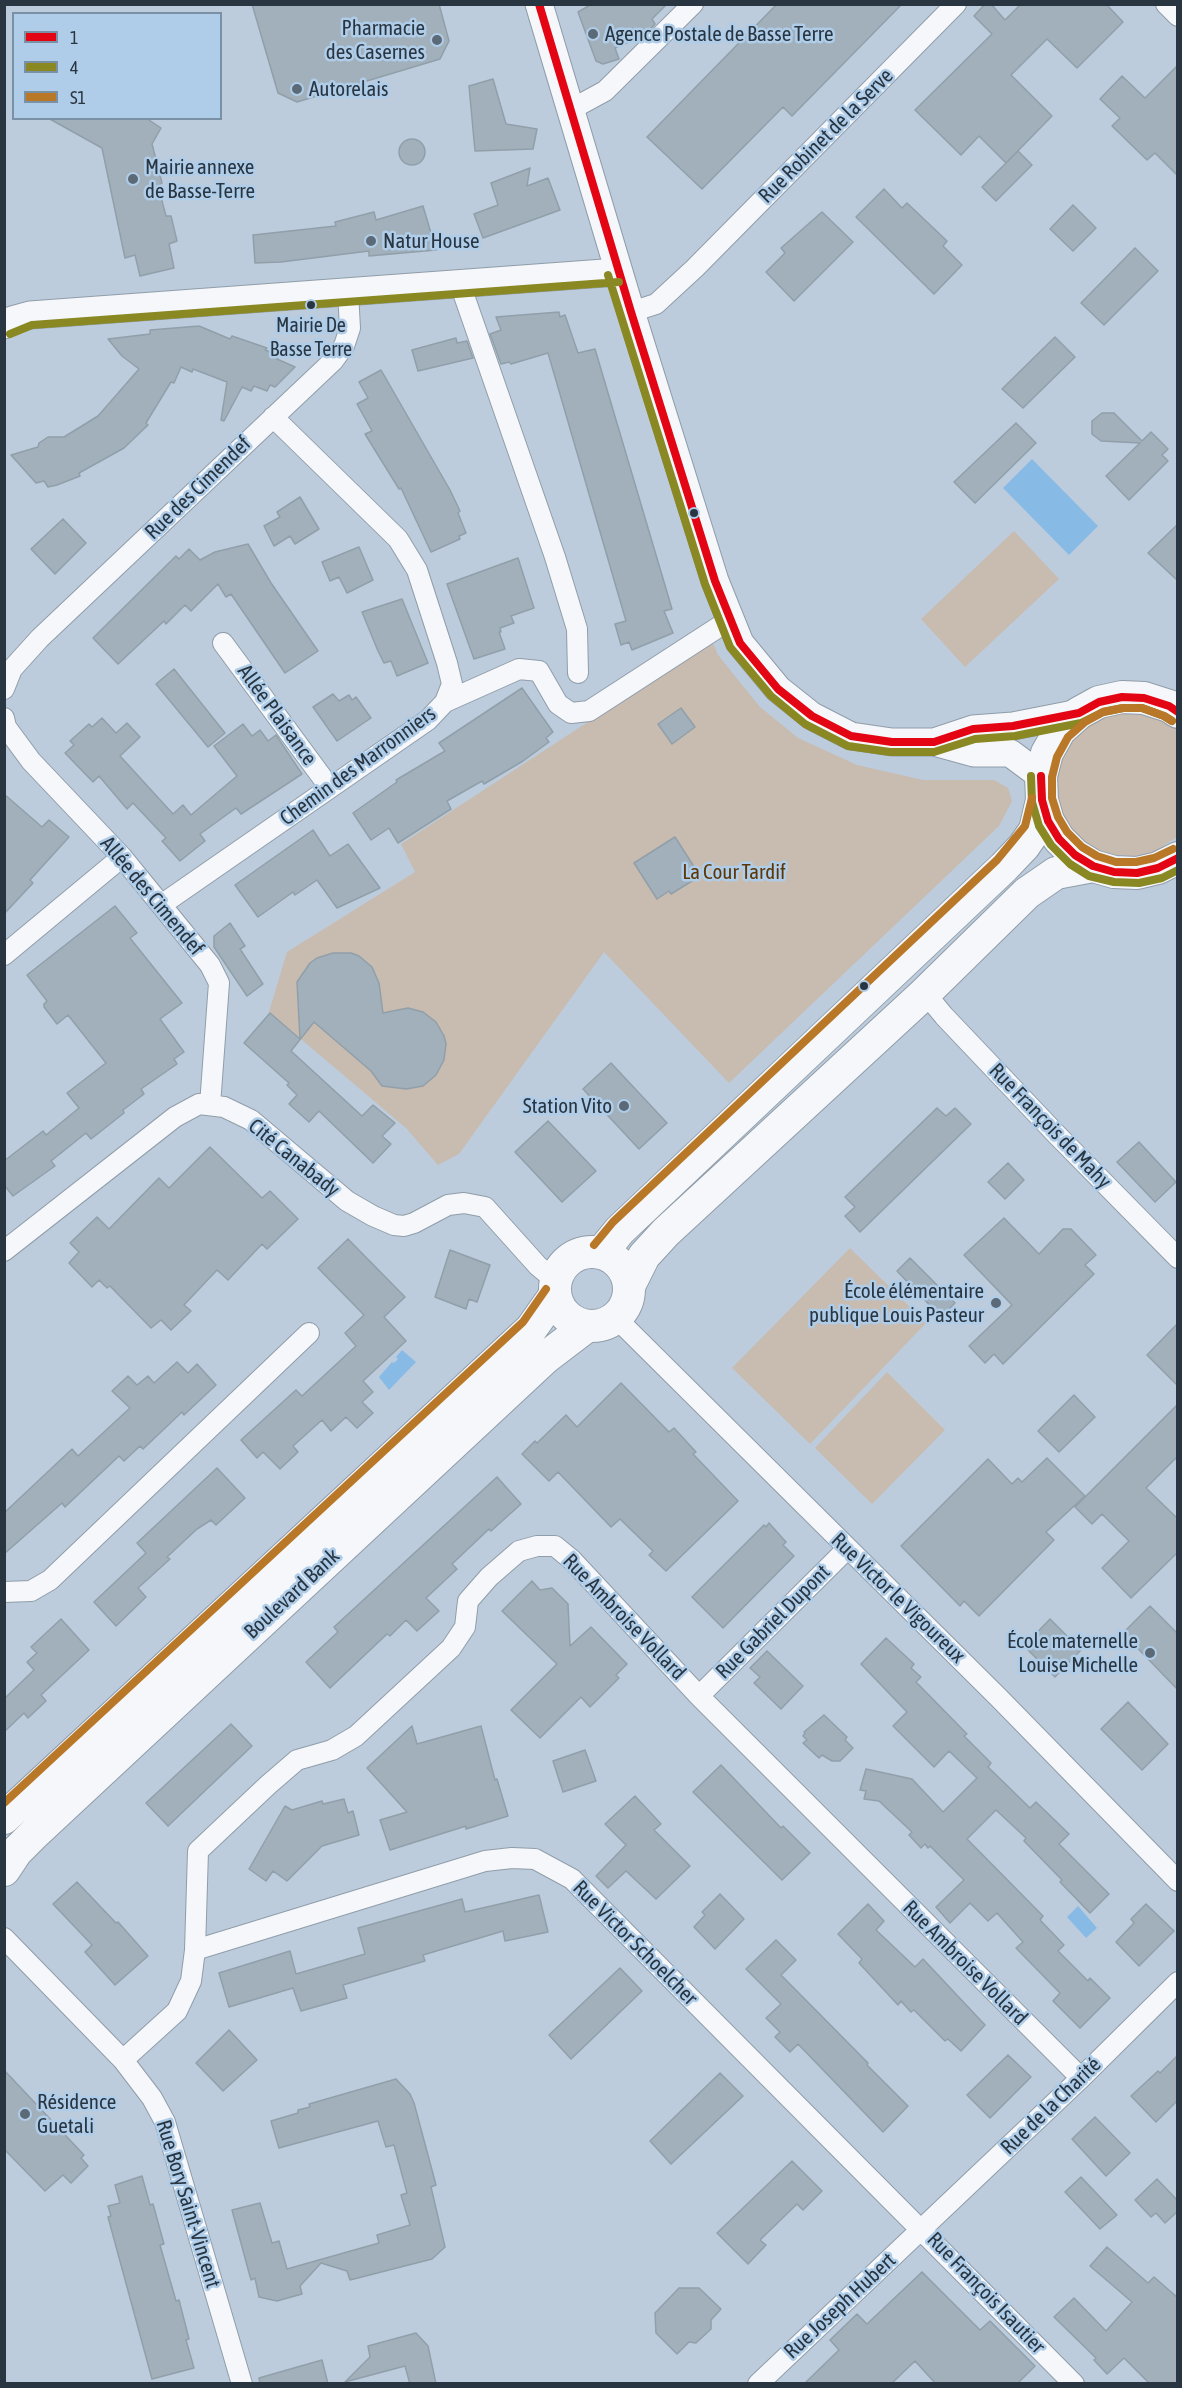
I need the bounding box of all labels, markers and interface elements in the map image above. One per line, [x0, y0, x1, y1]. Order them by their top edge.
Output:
legend [12, 12, 222, 120]
place label: Pharmacie des Casernes [326, 15, 425, 65]
place label: Agence Postale de Basse Terre [605, 21, 833, 47]
text: 1 [70, 27, 78, 48]
marker: Agence Postale de Basse Terre [586, 27, 600, 41]
marker: Pharmacie des Casernes [430, 33, 444, 47]
text: 4 [70, 57, 78, 78]
street label: Rue Robinet de la Serve [753, 63, 899, 209]
place label: Autorelais [309, 76, 388, 102]
marker: Autorelais [290, 82, 304, 96]
text: S1 [70, 87, 86, 108]
place label: Mairie annexe de Basse-Terre [145, 154, 255, 204]
marker: Mairie annexe de Basse-Terre [126, 172, 140, 186]
place label: Natur House [383, 228, 480, 254]
marker: Natur House [364, 234, 378, 248]
marker: Mairie De Basse Terre [305, 299, 317, 311]
place label: Mairie De Basse Terre [270, 314, 352, 361]
street label: Rue des Cimendef [140, 431, 256, 545]
unlabelled marker [688, 507, 700, 519]
street label: Allée Plaisance [232, 660, 322, 770]
street label: Chemin des Marronniers [275, 701, 441, 831]
street label: Allée des Cimendef [95, 832, 209, 960]
park label: La Cour Tardif [682, 859, 786, 885]
unlabelled marker [858, 980, 870, 992]
street label: Rue François de Mahy [984, 1058, 1116, 1194]
place label: Station Vito [523, 1093, 612, 1119]
marker: Station Vito [617, 1099, 631, 1113]
street label: Cité Canabady [243, 1114, 345, 1202]
place label: École élémentaire publique Louis Pasteur [809, 1278, 984, 1328]
marker: École élémentaire publique Louis Pasteur [989, 1296, 1003, 1310]
street label: Rue Victor le Vigoureux [826, 1528, 970, 1668]
street label: Boulevard Bank [239, 1544, 345, 1644]
street label: Rue Ambroise Vollard [557, 1549, 691, 1685]
street label: Rue Gabriel Dupont [711, 1560, 835, 1684]
place label: École maternelle Louise Michelle [1007, 1628, 1138, 1678]
marker: École maternelle Louise Michelle [1143, 1646, 1157, 1660]
street label: Rue Victor Schoelcher [567, 1875, 703, 2011]
street label: Rue Ambroise Vollard [898, 1896, 1032, 2030]
street label: Rue de la Charité [996, 2052, 1106, 2160]
place label: Résidence Guetali [37, 2089, 116, 2139]
marker: Résidence Guetali [18, 2107, 32, 2121]
street label: Rue Bory Saint-Vincent [150, 2117, 226, 2291]
street label: Rue François Isautier [922, 2227, 1050, 2359]
street label: Rue Joseph Hubert [779, 2248, 901, 2364]

